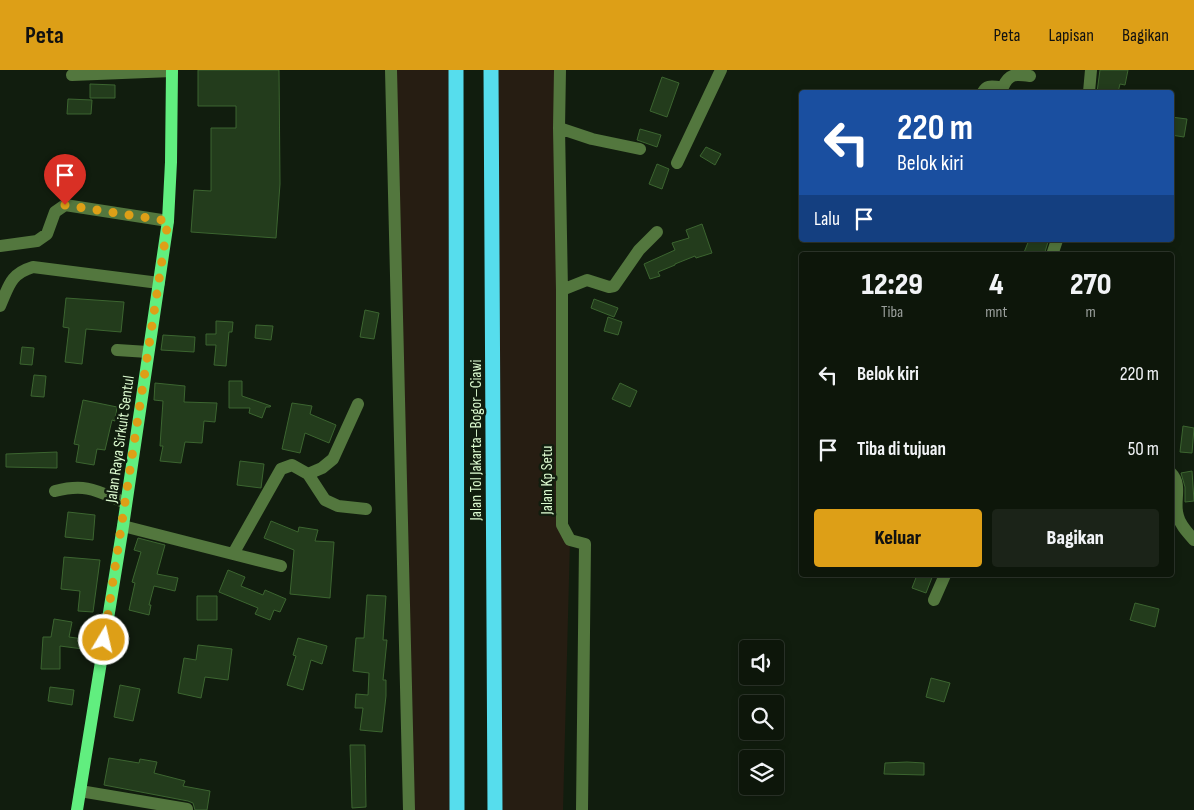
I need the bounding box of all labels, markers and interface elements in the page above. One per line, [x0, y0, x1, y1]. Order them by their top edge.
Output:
text: Peta [25, 21, 64, 50]
text: Peta [993, 25, 1021, 46]
text: Lapisan [1049, 25, 1094, 46]
text: Bagikan [1122, 25, 1169, 46]
text: 220 m [897, 107, 973, 150]
icon: left [814, 110, 879, 175]
text: Belok kiri [897, 150, 964, 177]
pin [44, 154, 86, 205]
icon: arrive [51, 161, 79, 189]
icon: arrive [850, 205, 878, 233]
text: Lalu [814, 208, 840, 231]
text: 12:29 [861, 267, 923, 303]
text: 4 [989, 267, 1004, 303]
text: 270 [1070, 267, 1112, 303]
text: Tiba [881, 303, 903, 322]
text: mnt [985, 303, 1007, 322]
text: m [1086, 303, 1096, 322]
street label: Jalan Tol Jakarta–Bogor–Ciawi [467, 360, 486, 521]
icon: left [814, 361, 842, 389]
text: Belok kiri [857, 363, 919, 386]
text: 220 m [1120, 363, 1159, 386]
street label: Jalan Raya Sirkuit Sentul [102, 374, 139, 505]
icon: arrive [814, 436, 842, 464]
text: Tiba di tujuan [857, 438, 946, 461]
text: 50 m [1128, 438, 1159, 461]
street label: Jalan Kp Setu [538, 445, 557, 516]
button: Keluar [814, 509, 982, 567]
button: Bagikan [992, 509, 1159, 567]
position arrow [77, 613, 129, 665]
map controls [739, 640, 784, 795]
button: sound [739, 640, 784, 685]
button: search [739, 695, 784, 740]
button: layers [739, 750, 784, 795]

